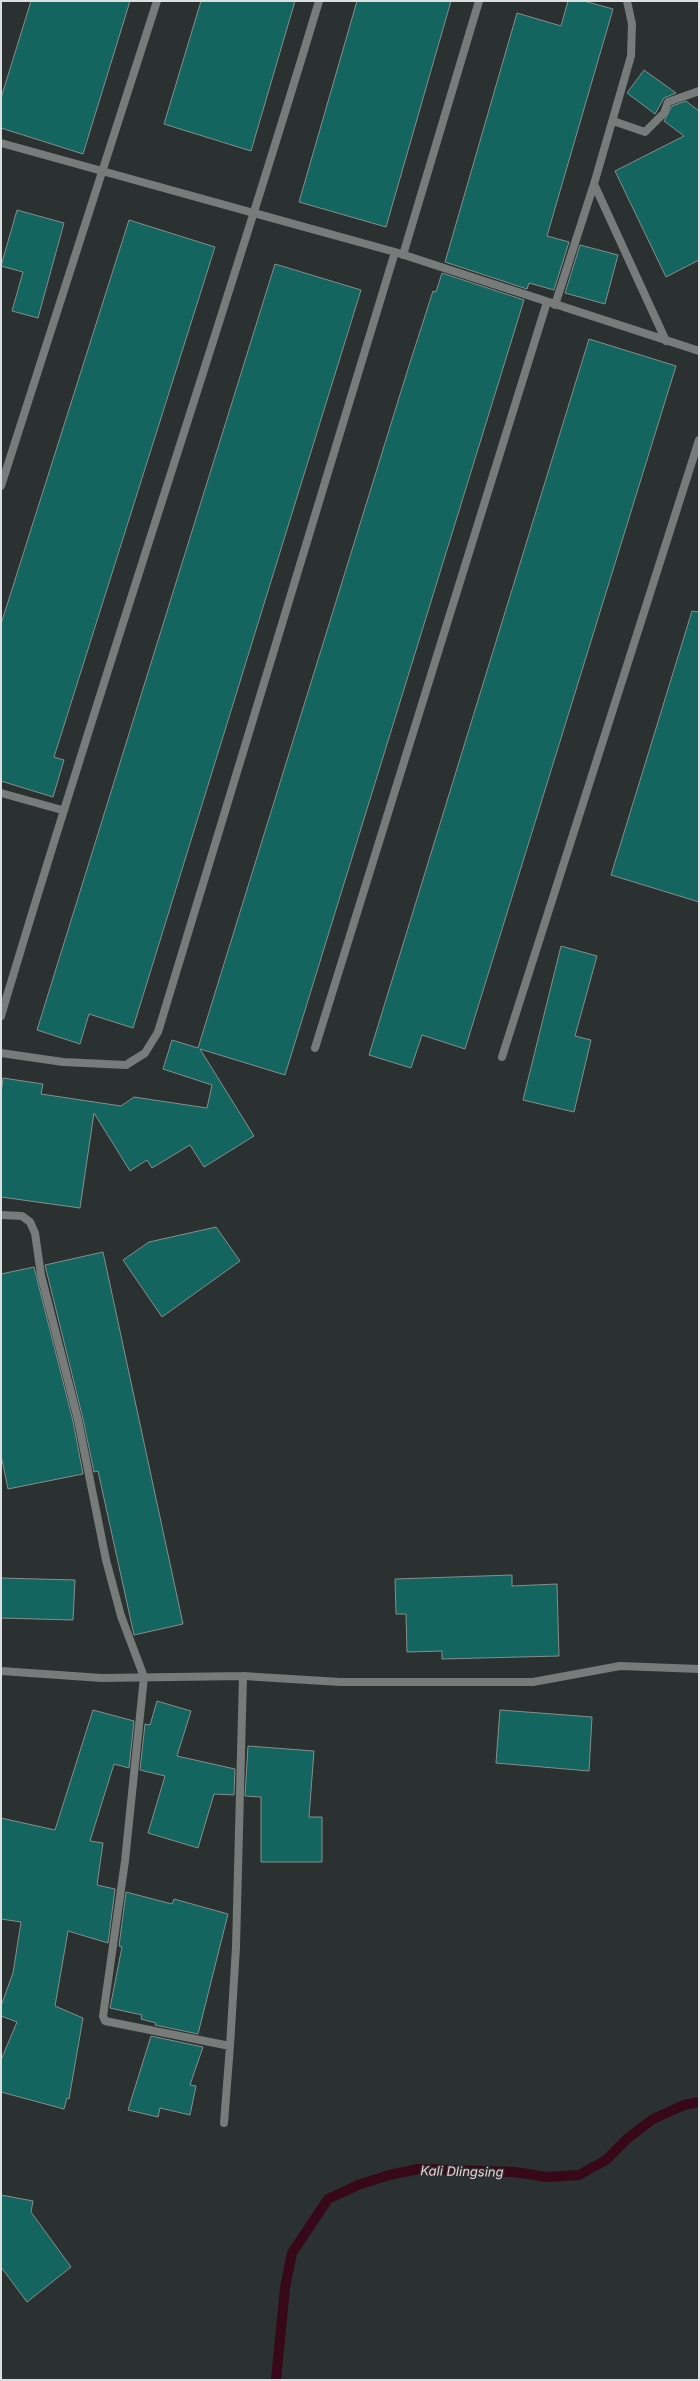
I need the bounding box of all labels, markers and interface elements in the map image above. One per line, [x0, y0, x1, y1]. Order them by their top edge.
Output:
water label: Kali Dlingsing [420, 2162, 504, 2180]

